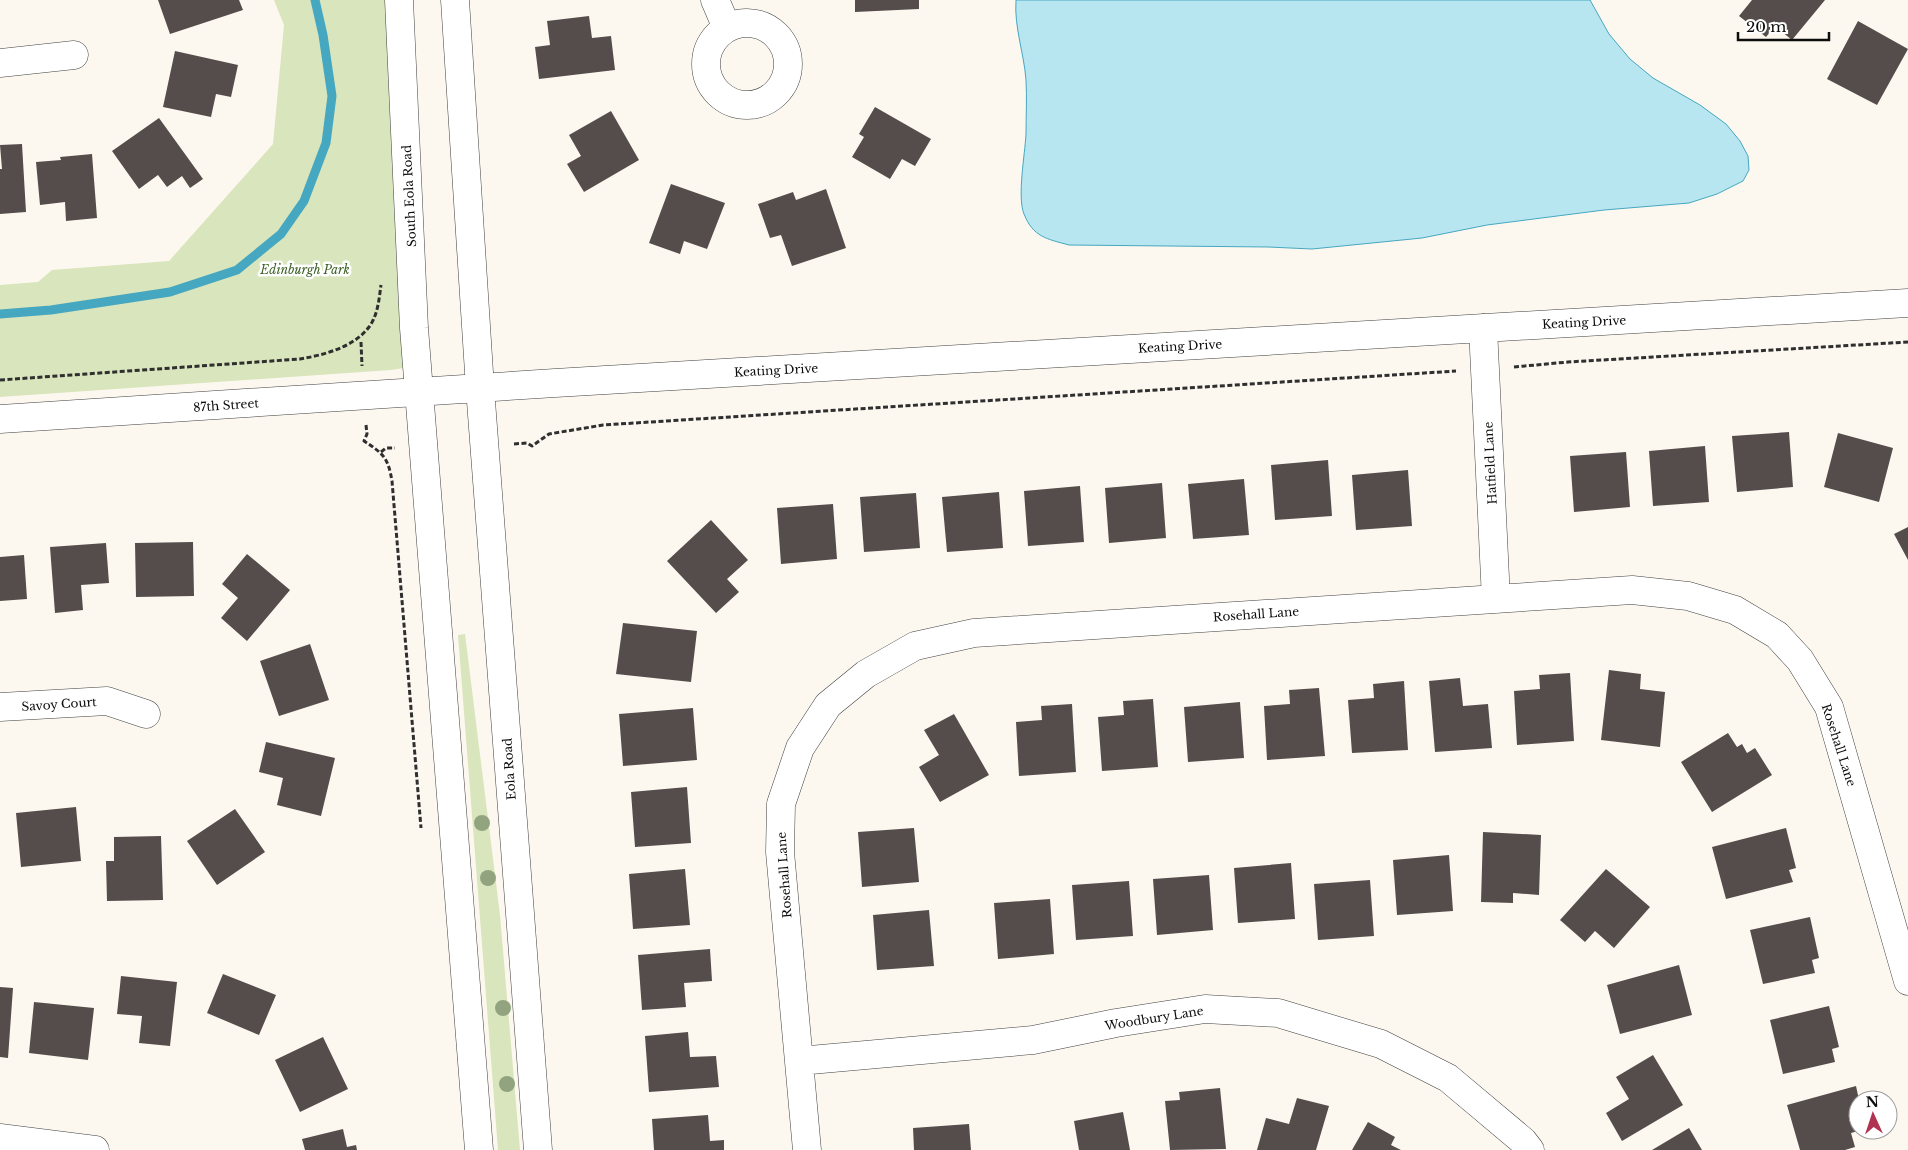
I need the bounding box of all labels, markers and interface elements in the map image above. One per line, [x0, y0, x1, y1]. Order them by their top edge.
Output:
scale bar [1738, 10, 1829, 42]
text: 20 m [1746, 17, 1786, 36]
street label: South Eola Road [399, 145, 419, 247]
park label: Edinburgh Park [259, 262, 350, 277]
street label: Keating Drive [1542, 312, 1627, 332]
street label: Keating Drive [1138, 336, 1223, 356]
street label: Keating Drive [734, 360, 819, 380]
street label: 87th Street [193, 395, 260, 415]
street label: Hatfield Lane [1480, 421, 1500, 505]
street label: Rosehall Lane [1212, 604, 1300, 624]
street label: Savoy Court [21, 694, 98, 714]
street label: Rosehall Lane [1819, 702, 1859, 788]
street label: Eola Road [499, 737, 519, 801]
street label: Rosehall Lane [774, 831, 794, 919]
street label: Woodbury Lane [1103, 1003, 1205, 1033]
north arrow [1848, 1090, 1898, 1140]
text: N [1865, 1093, 1879, 1111]

